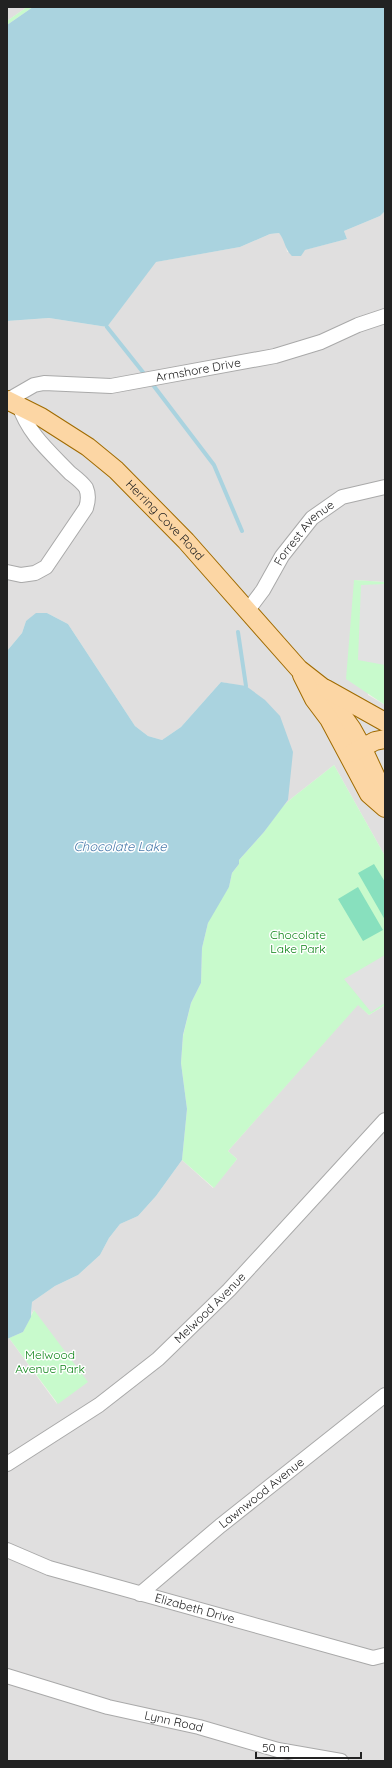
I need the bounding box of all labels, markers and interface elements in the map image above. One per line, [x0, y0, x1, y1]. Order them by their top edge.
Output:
street label: Armshore Drive [154, 354, 242, 385]
street label: Herring Cove Road [123, 476, 207, 563]
street label: Forrest Avenue [270, 497, 337, 568]
water label: Chocolate Lake [73, 838, 167, 854]
park label: Chocolate Lake Park [270, 927, 326, 956]
street label: Melwood Avenue [171, 1269, 249, 1346]
park label: Melwood Avenue Park [15, 1347, 85, 1376]
street label: Lawnwood Avenue [216, 1454, 307, 1531]
street label: Elizabeth Drive [153, 1590, 237, 1626]
street label: Lynn Road [143, 1707, 205, 1735]
scale bar [256, 1734, 361, 1760]
text: 50 m [262, 1740, 290, 1755]

